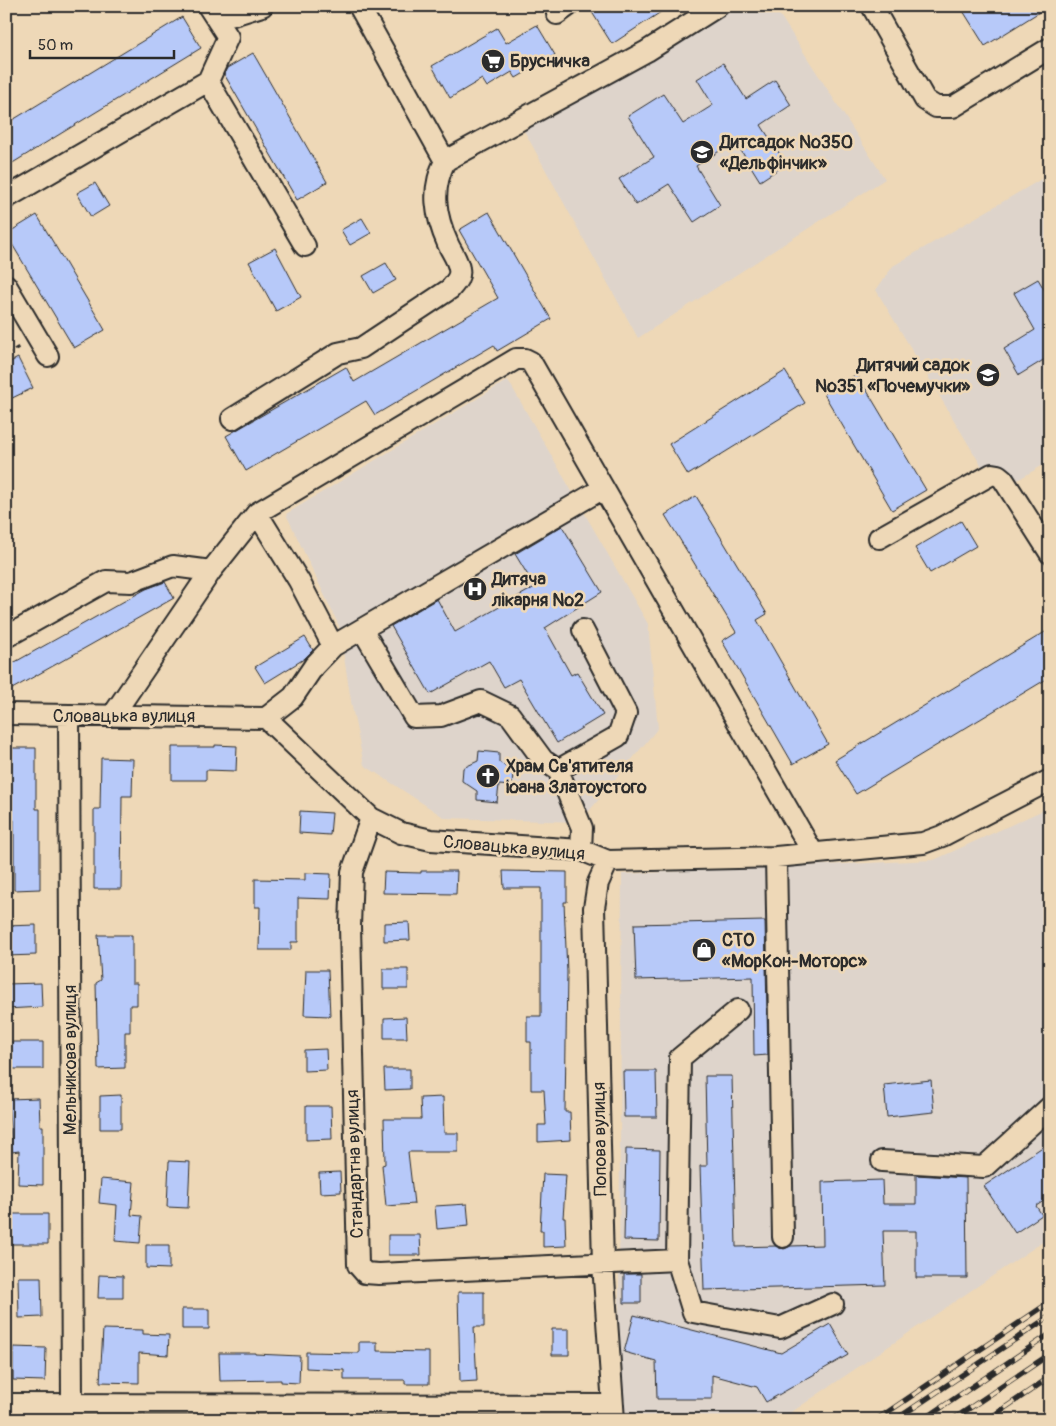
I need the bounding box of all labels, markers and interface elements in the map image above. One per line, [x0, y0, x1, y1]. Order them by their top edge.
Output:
scale bar [30, 28, 174, 60]
text: 50 m [38, 36, 73, 55]
supermarket icon: Брусничка [480, 48, 506, 74]
place label: Брусничка [510, 50, 590, 73]
place label: Дитсадок №350 «Дельфінчик» [719, 131, 853, 175]
school or university icon: Дитсадок №350 «Дельфінчик» [689, 139, 715, 165]
place label: Дитячий садок №351 «Почемучки» [815, 354, 971, 398]
school or university icon: Дитячий садок №351 «Почемучки» [975, 362, 1001, 388]
place label: Дитяча лікарня №2 [491, 568, 584, 612]
hospital icon: Дитяча лікарня №2 [462, 576, 488, 602]
street label: Словацька вулиця [53, 705, 195, 728]
place label: Храм Св'ятителя іоана Златоустого [506, 755, 647, 799]
church icon: Храм Св'ятителя іоана Златоустого [475, 763, 501, 789]
street label: Словацька вулиця [442, 830, 586, 866]
place label: СТО «МорКон-Моторс» [722, 929, 868, 973]
shop icon: СТО «МорКон-Моторс» [691, 937, 717, 963]
street label: Мельникова вулиця [59, 985, 82, 1135]
street label: Попова вулиця [588, 1082, 612, 1196]
street label: Стандартна вулиця [341, 1089, 369, 1239]

